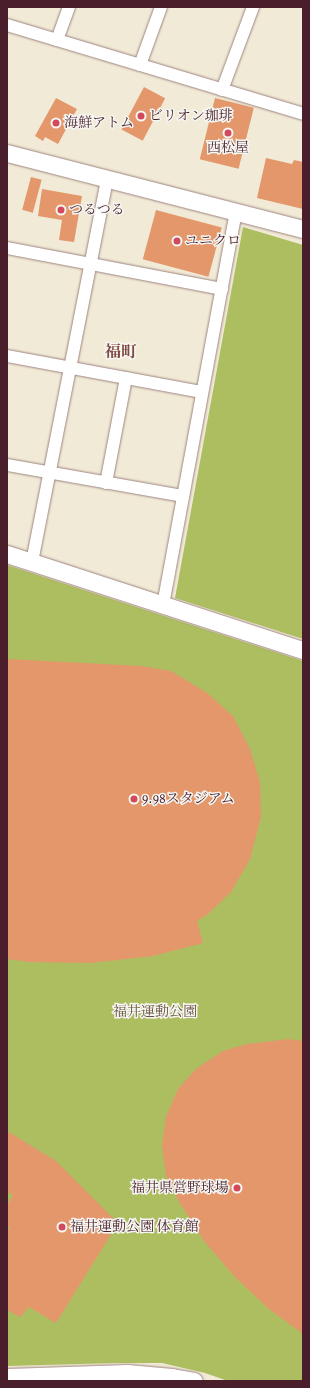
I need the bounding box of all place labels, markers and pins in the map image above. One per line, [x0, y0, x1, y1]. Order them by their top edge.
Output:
place label: ビリオン珈琲 [149, 108, 233, 124]
marker: ビリオン珈琲 [136, 111, 146, 121]
place label: 海鮮アトム [64, 115, 134, 131]
marker: 海鮮アトム [51, 118, 61, 128]
marker: 西松屋 [223, 128, 233, 138]
place label: 西松屋 [207, 140, 249, 156]
place label: つるつる [69, 202, 125, 218]
marker: つるつる [56, 205, 66, 215]
place label: ユニクロ [185, 233, 241, 249]
marker: ユニクロ [172, 236, 182, 246]
place label: 9.98スタジアム [142, 791, 236, 807]
marker: 9.98スタジアム [129, 794, 139, 804]
place label: 福井県営野球場 [131, 1180, 229, 1196]
marker: 福井県営野球場 [232, 1183, 242, 1193]
place label: 福井運動公園 体育館 [70, 1219, 199, 1235]
marker: 福井運動公園 体育館 [57, 1222, 67, 1232]

